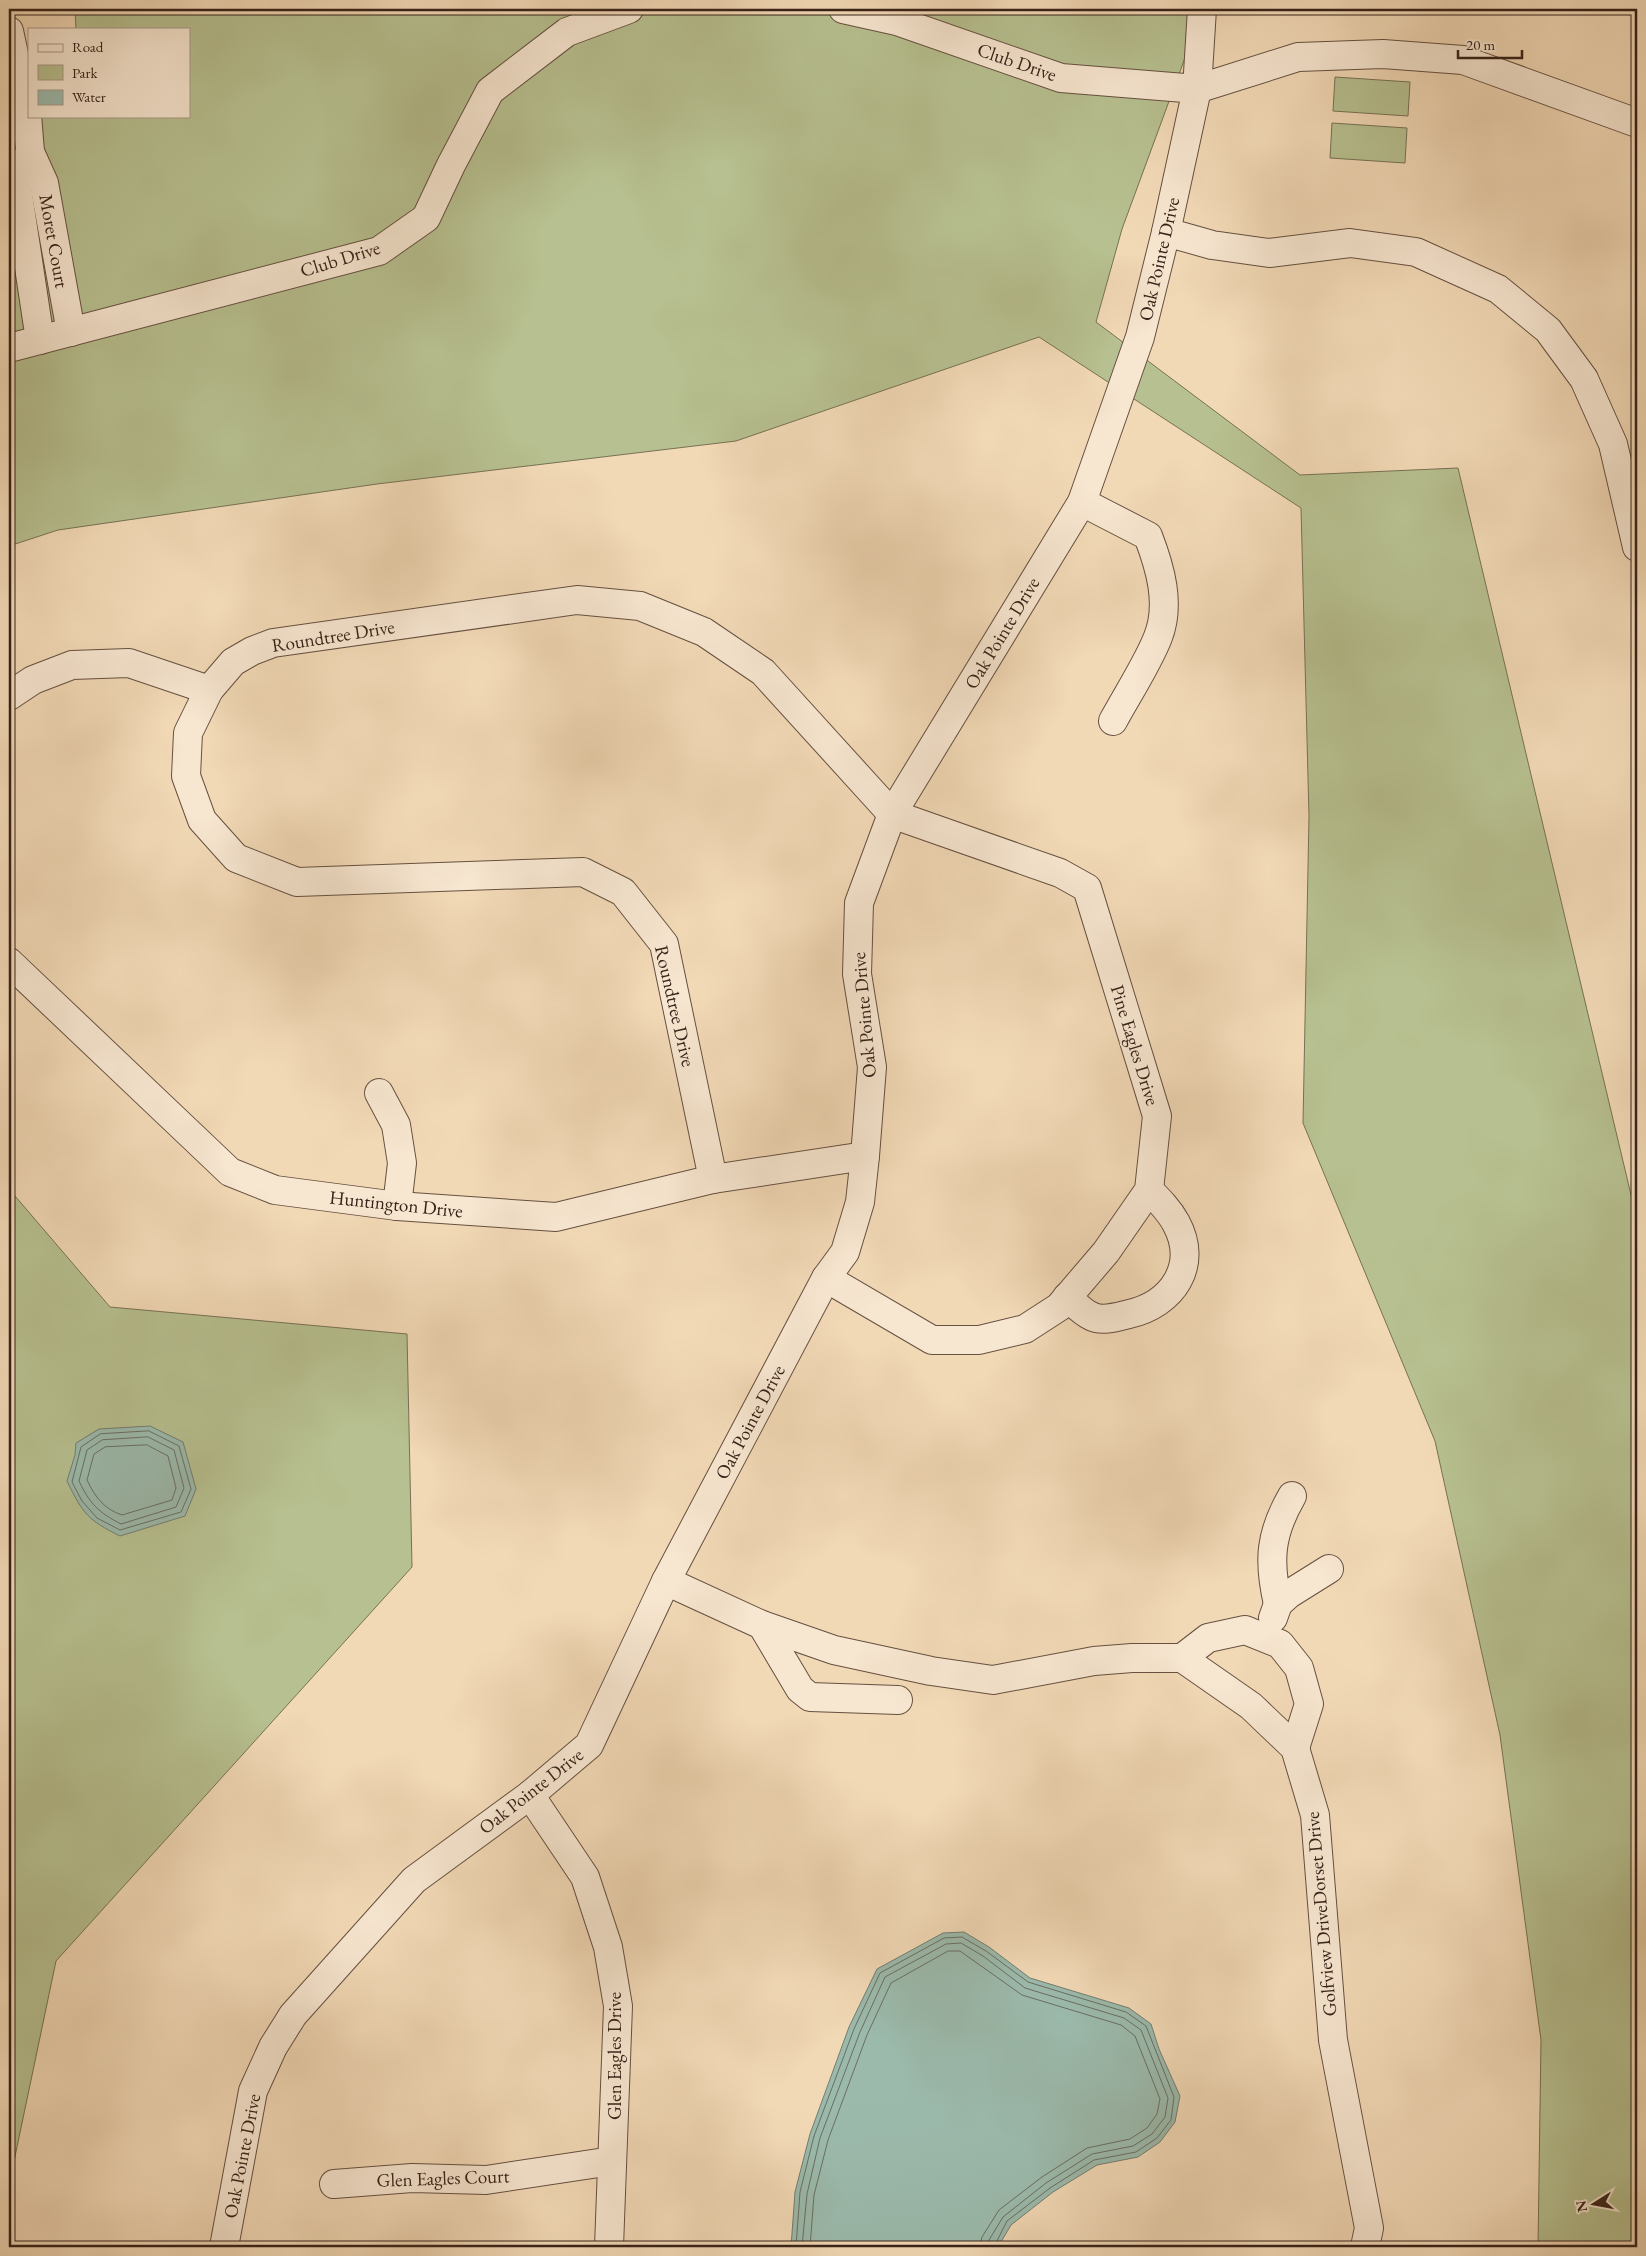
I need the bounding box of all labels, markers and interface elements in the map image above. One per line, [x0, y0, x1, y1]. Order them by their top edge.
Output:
legend [28, 28, 190, 118]
scale bar [1458, 28, 1522, 60]
text: 20 m [1466, 35, 1495, 54]
text: Road [72, 37, 104, 56]
street label: Club Drive [974, 37, 1060, 87]
text: Park [72, 63, 99, 82]
text: Water [72, 87, 106, 106]
street label: Moret Court [33, 192, 75, 290]
street label: Oak Pointe Drive [1133, 195, 1185, 323]
street label: Club Drive [297, 235, 383, 283]
street label: Oak Pointe Drive [959, 572, 1045, 694]
street label: Roundtree Drive [270, 614, 396, 658]
street label: Roundtree Drive [649, 943, 701, 1069]
street label: Oak Pointe Drive [846, 951, 882, 1079]
street label: Pine Eagles Drive [1105, 982, 1165, 1108]
street label: Huntington Drive [328, 1185, 464, 1223]
street label: Oak Pointe Drive [709, 1360, 791, 1484]
street label: Oak Pointe Drive [474, 1742, 588, 1840]
street label: Golfview DriveDorset Drive [1300, 1811, 1342, 2017]
street label: Glen Eagles Drive [602, 1992, 627, 2120]
street label: Oak Pointe Drive [218, 2092, 266, 2220]
street label: Glen Eagles Court [376, 2163, 510, 2193]
north arrow [1568, 2178, 1618, 2228]
text: N [1571, 2199, 1591, 2214]

